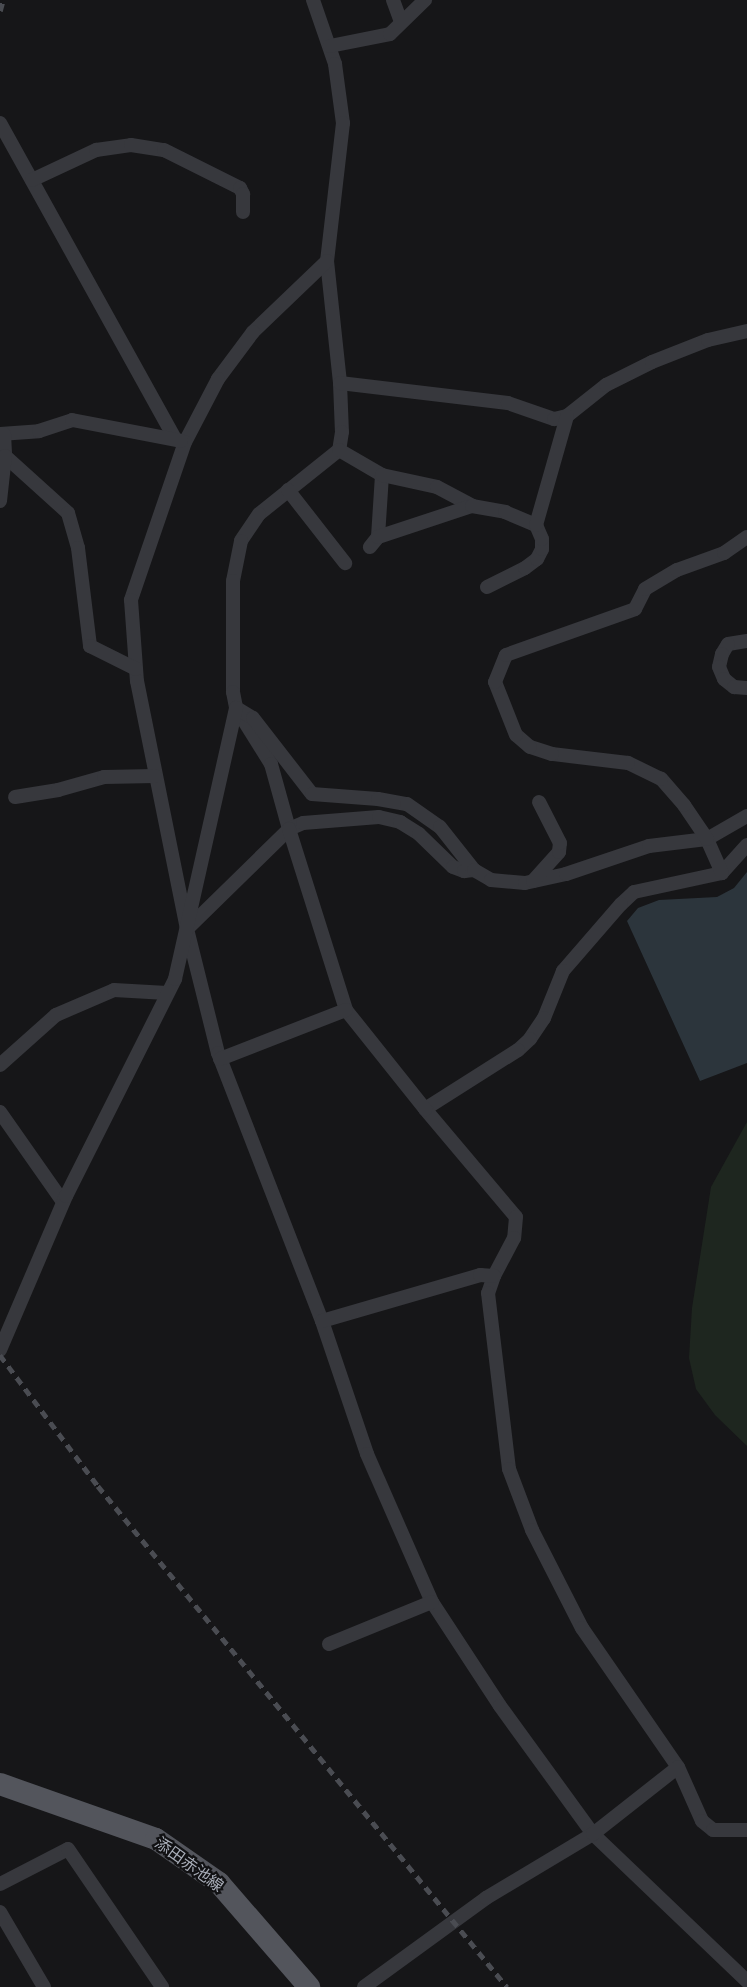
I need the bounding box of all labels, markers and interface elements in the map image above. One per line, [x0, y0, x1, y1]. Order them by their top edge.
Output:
street label: 添田赤池線 [151, 1834, 227, 1896]

